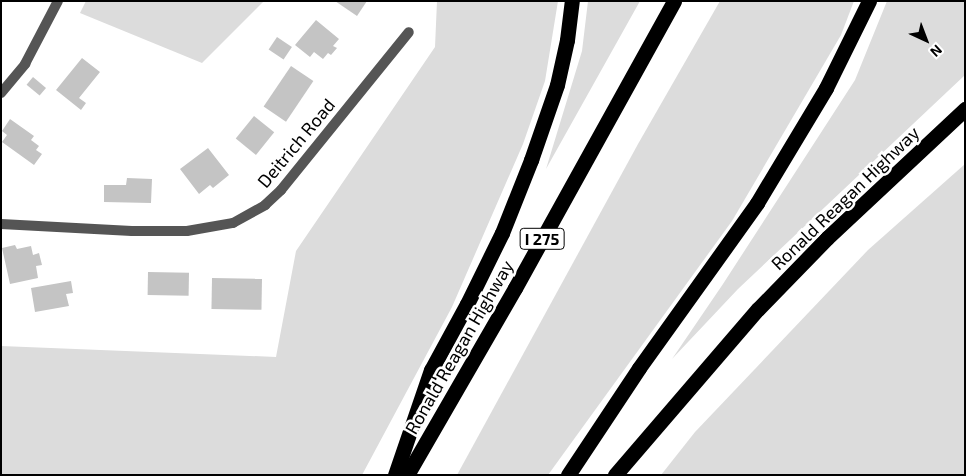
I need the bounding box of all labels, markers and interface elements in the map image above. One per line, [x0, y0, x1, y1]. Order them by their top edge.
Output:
north arrow [901, 15, 951, 65]
text: N [927, 42, 946, 61]
street label: Deitrich Road [253, 94, 339, 192]
street label: Ronald Reagan Highway [767, 122, 923, 274]
road number: I 275 [520, 225, 564, 252]
street label: Ronald Reagan Highway [400, 256, 518, 438]

